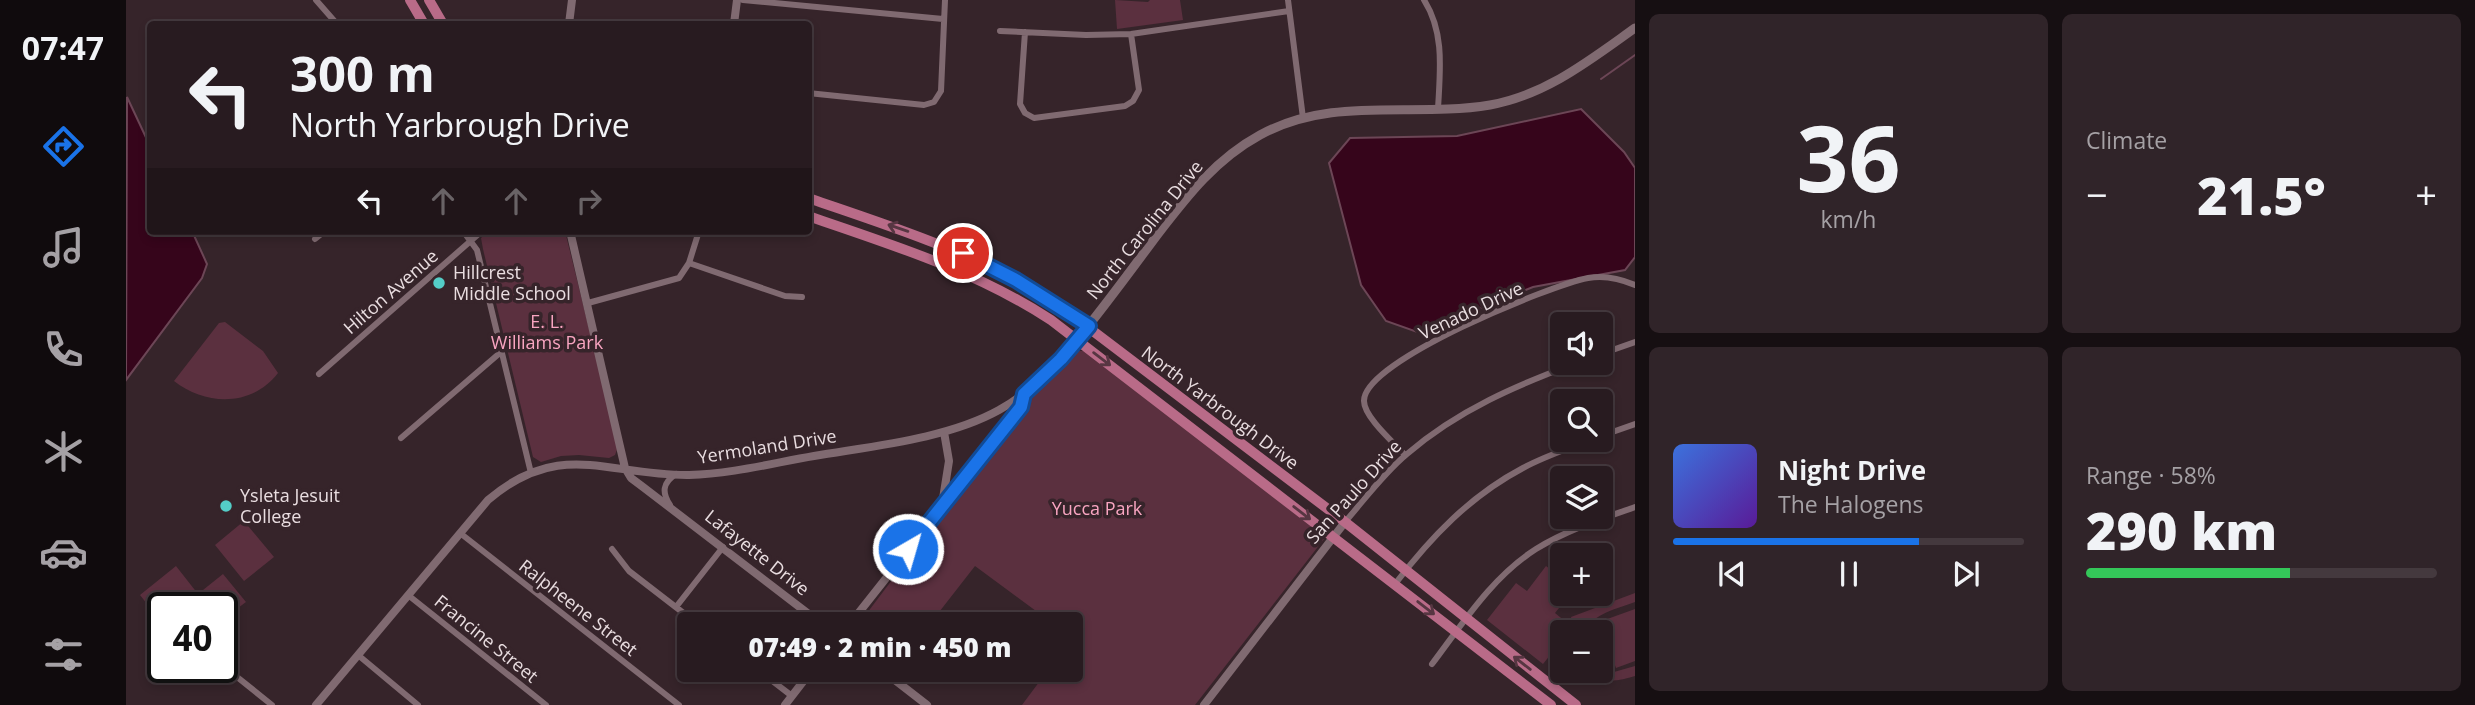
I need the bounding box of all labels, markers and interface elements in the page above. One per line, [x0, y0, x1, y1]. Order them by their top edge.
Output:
text: 07:47 [22, 26, 104, 69]
text: 300 m [290, 40, 435, 106]
icon: left [175, 49, 266, 140]
text: 36 [1796, 95, 1901, 219]
text: North Yarbrough Drive [290, 103, 630, 146]
icon: directions [39, 122, 88, 171]
text: Climate [2086, 124, 2167, 156]
street label: North Carolina Drive [1081, 155, 1208, 304]
text: 21.5° [2197, 159, 2326, 230]
text: − [2086, 168, 2108, 220]
text: + [2415, 168, 2437, 220]
icon: left [351, 182, 389, 220]
icon: ahead [424, 182, 462, 220]
icon: ahead [497, 182, 535, 220]
icon: right [570, 182, 608, 220]
text: km/h [1821, 203, 1876, 235]
one-way arrow [887, 221, 909, 234]
icon: music [39, 223, 88, 272]
pin [933, 223, 993, 283]
icon: arrive [944, 234, 982, 272]
street label: Hilton Avenue [338, 243, 443, 339]
place label: Hillcrest Middle School [453, 260, 571, 305]
marker: Hillcrest Middle School [431, 275, 447, 291]
street label: Venado Drive [1415, 275, 1527, 345]
park label: E. L. Williams Park [491, 309, 604, 354]
map controls [1550, 312, 1613, 683]
button: sound [1550, 312, 1613, 375]
icon: phone [39, 325, 88, 374]
street label: North Yarbrough Drive [1137, 340, 1304, 474]
one-way arrow [1093, 351, 1111, 366]
button: search [1550, 389, 1613, 452]
street label: Yermoland Drive [696, 423, 838, 469]
icon: climate [39, 427, 88, 476]
street label: San Paulo Drive [1300, 434, 1406, 548]
text: Night Drive [1778, 452, 1926, 488]
text: Range · 58% [2086, 459, 2216, 491]
button: layers [1550, 466, 1613, 529]
place label: Ysleta Jesuit College [240, 483, 340, 528]
text: The Halogens [1778, 488, 1924, 520]
text: 290 km [2086, 494, 2277, 565]
park label: Yucca Park [1052, 496, 1143, 520]
marker: Ysleta Jesuit College [218, 498, 234, 514]
street label: Lafayette Drive [700, 504, 815, 601]
one-way arrow [1292, 505, 1311, 520]
position arrow [871, 512, 945, 586]
icon: car [39, 528, 88, 577]
button: + [1550, 543, 1613, 606]
street label: Ralpheene Street [514, 553, 643, 661]
icon: previous [1713, 555, 1751, 593]
icon: pause [1830, 555, 1868, 593]
icon: next [1947, 555, 1985, 593]
street label: Francine Street [430, 589, 544, 687]
speed limit sign: 40 [147, 592, 238, 683]
one-way arrow [1417, 601, 1435, 616]
button: − [1550, 620, 1613, 683]
text: 07:49 · 2 min · 450 m [749, 629, 1011, 665]
icon: filters [39, 630, 88, 679]
one-way arrow [1514, 656, 1532, 671]

